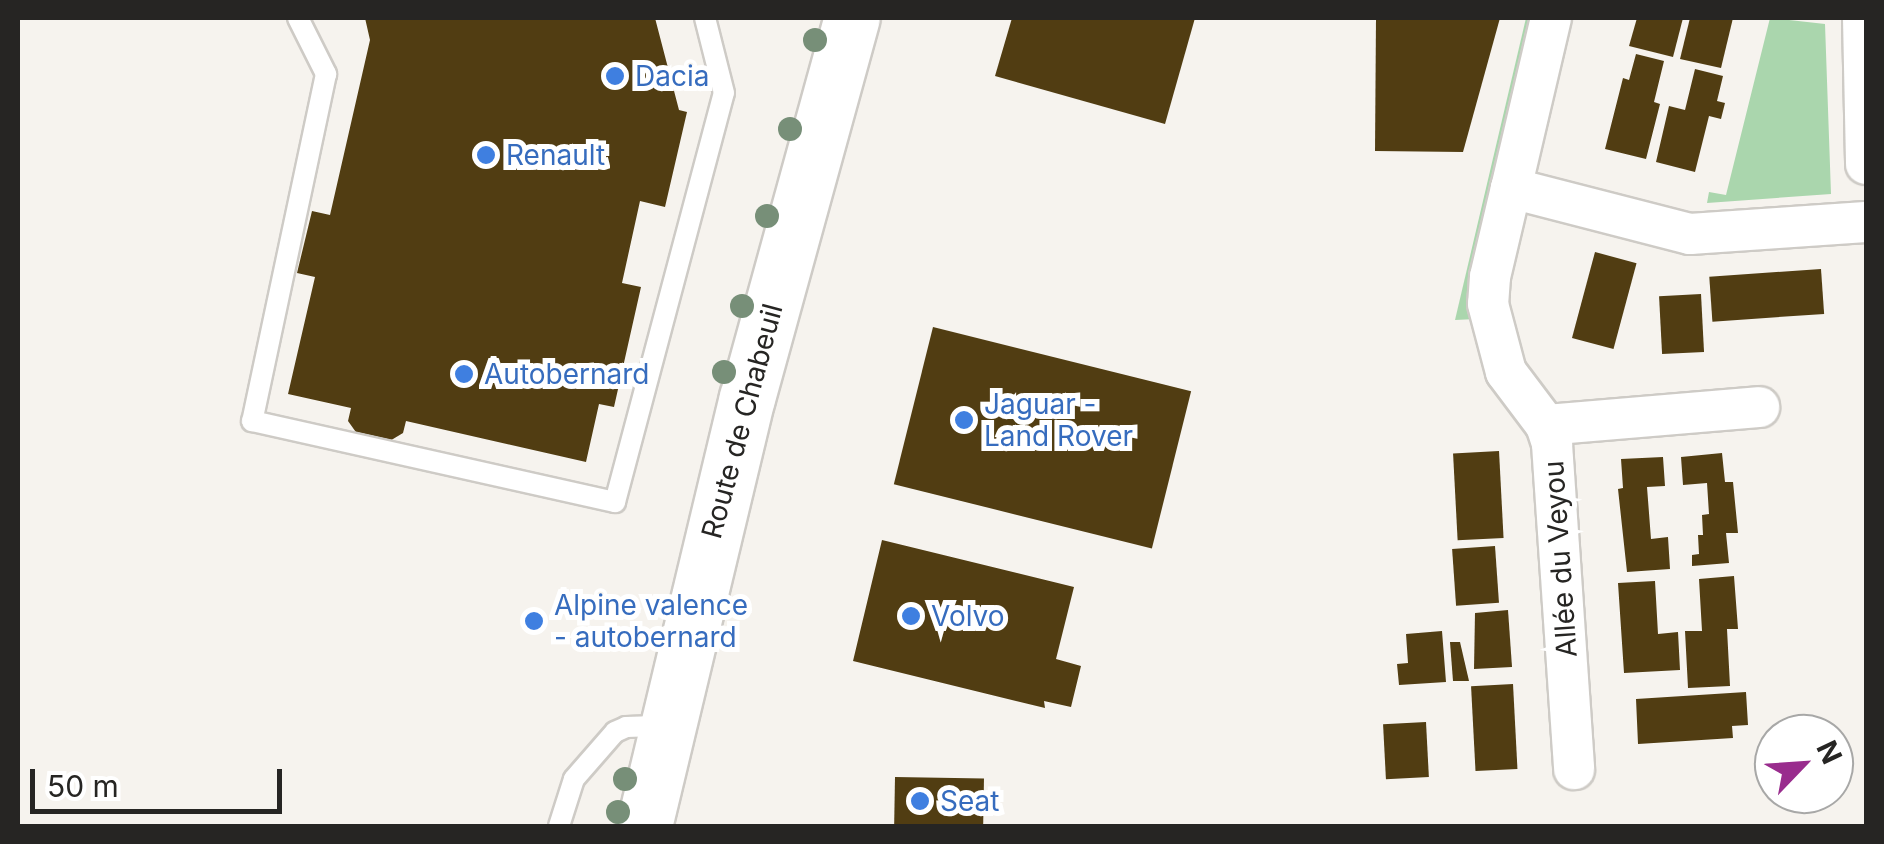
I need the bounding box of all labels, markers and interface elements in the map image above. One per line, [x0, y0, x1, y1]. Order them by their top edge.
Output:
place label: Dacia [635, 59, 709, 93]
marker: Dacia [604, 65, 626, 87]
place label: Renault [506, 138, 605, 172]
marker: Renault [475, 144, 497, 166]
street label: Route de Chabeuil [694, 300, 790, 542]
place label: Autobernard [484, 357, 649, 391]
marker: Autobernard [453, 363, 475, 385]
place label: Jaguar - Land Rover [984, 387, 1133, 453]
marker: Jaguar - Land Rover [953, 409, 975, 431]
street label: Allée du Veyou [1536, 459, 1584, 659]
place label: Alpine valence - autobernard [554, 588, 748, 654]
place label: Volvo [931, 599, 1005, 633]
marker: Volvo [900, 605, 922, 627]
marker: Alpine valence - autobernard [523, 610, 545, 632]
north arrow [1754, 714, 1854, 814]
text: N [1809, 735, 1849, 769]
scale bar [35, 749, 288, 811]
text: 50 m [47, 768, 119, 804]
place label: Seat [940, 784, 999, 818]
marker: Seat [909, 790, 931, 812]

